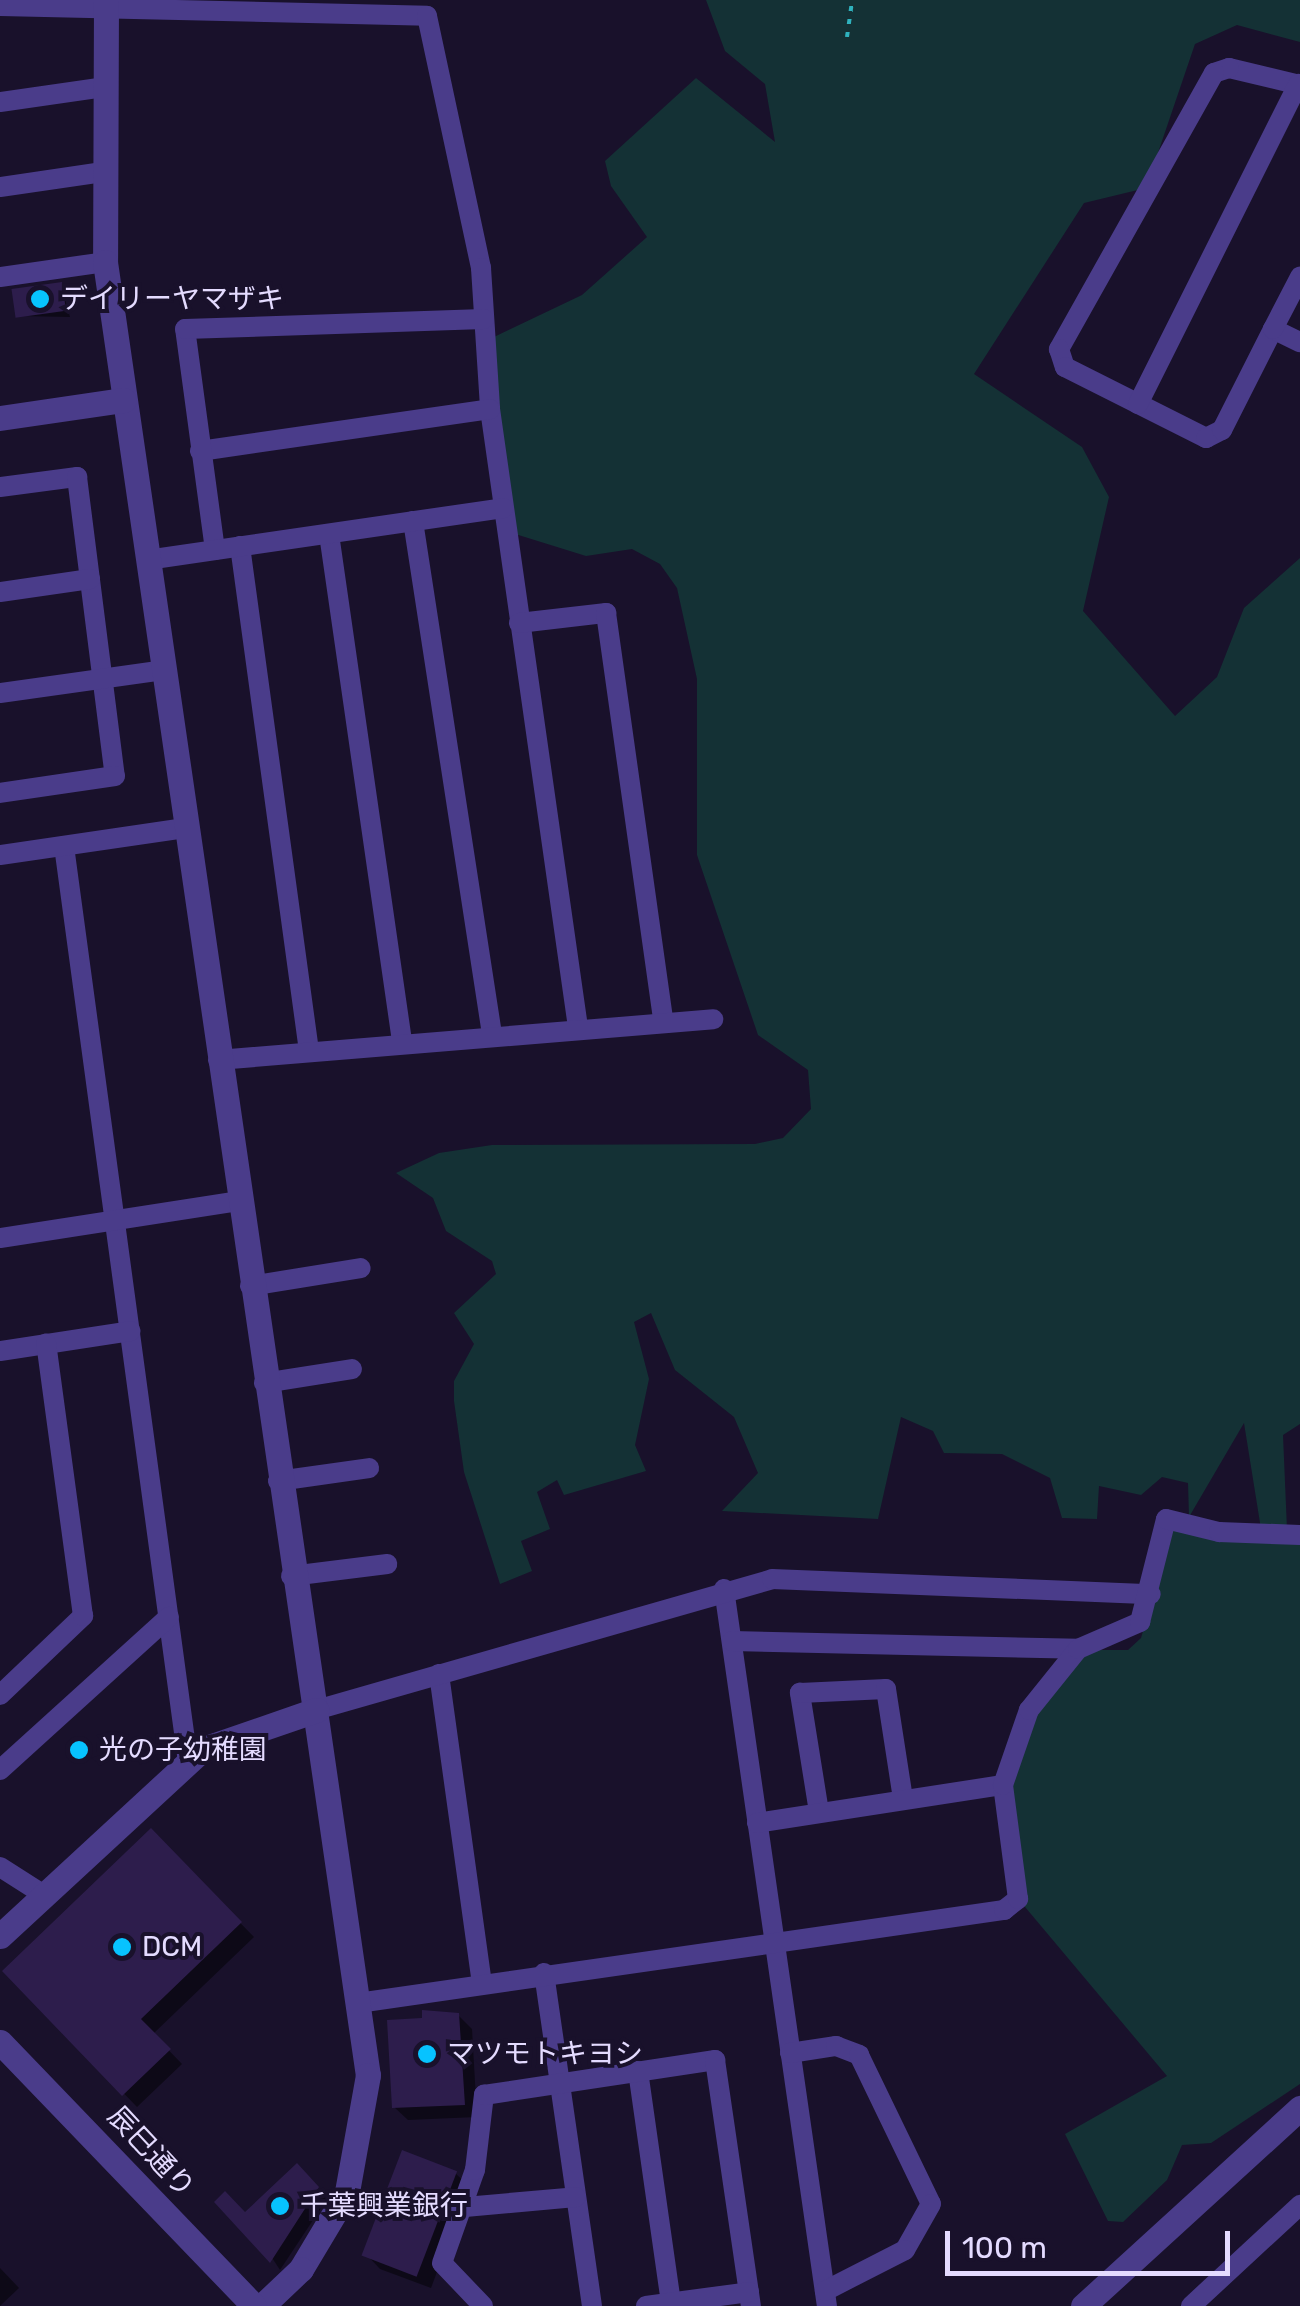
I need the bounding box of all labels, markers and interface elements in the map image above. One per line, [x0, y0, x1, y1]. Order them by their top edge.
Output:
place label: デイリーヤマザキ [60, 282, 284, 316]
marker: デイリーヤマザキ [29, 288, 51, 310]
place label: 光の子幼稚園 [99, 1733, 267, 1767]
marker: 光の子幼稚園 [68, 1739, 90, 1761]
place label: DCM [142, 1930, 202, 1964]
marker: DCM [111, 1936, 133, 1958]
place label: マツモトキヨシ [447, 2037, 643, 2071]
marker: マツモトキヨシ [416, 2043, 438, 2065]
street label: 辰巳通り [101, 2100, 201, 2204]
place label: 千葉興業銀行 [300, 2189, 468, 2223]
marker: 千葉興業銀行 [269, 2195, 291, 2217]
scale bar [950, 2211, 1235, 2273]
text: 100 m [962, 2230, 1047, 2266]

